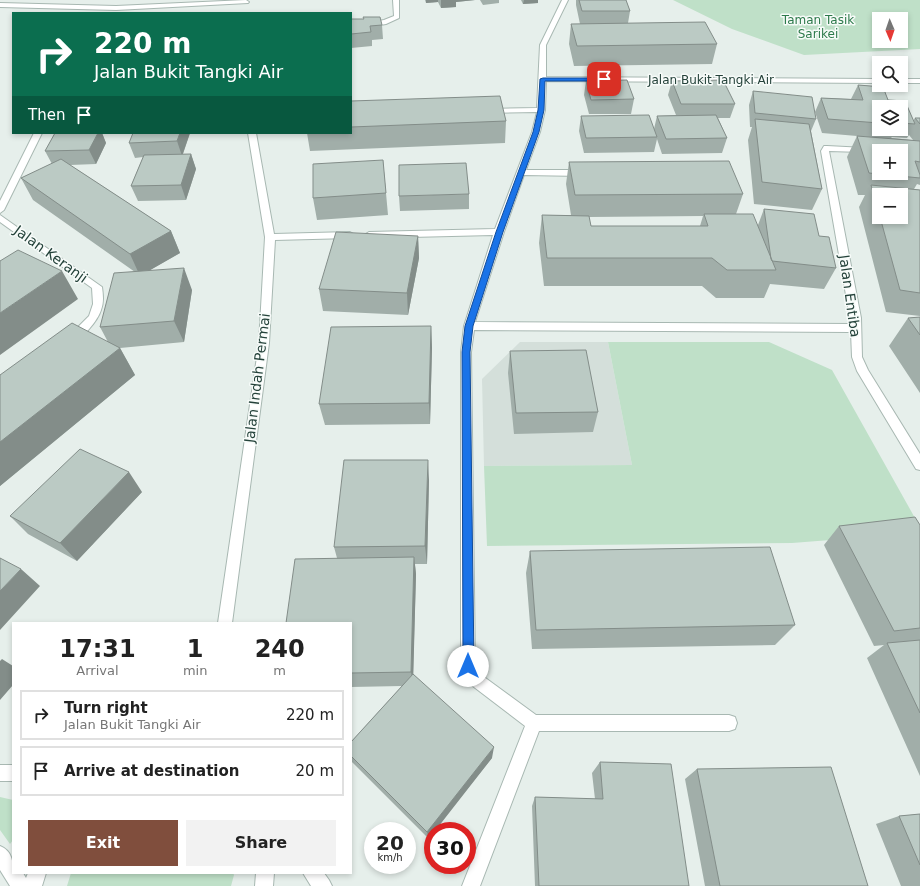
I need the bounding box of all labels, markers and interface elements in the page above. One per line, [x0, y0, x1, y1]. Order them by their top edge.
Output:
north arrow [872, 12, 908, 48]
map controls [872, 12, 908, 224]
park label: Taman Tasik Sarikei [781, 13, 854, 41]
text: 220 m [94, 27, 191, 60]
icon: right [28, 28, 80, 80]
button: search [872, 56, 908, 92]
text: Jalan Bukit Tangki Air [94, 61, 283, 82]
pin [587, 62, 621, 96]
icon: arrive [593, 68, 615, 90]
street label: Jalan Bukit Tangki Air [647, 73, 774, 87]
button: layers [872, 100, 908, 136]
icon: arrive [73, 104, 95, 126]
text: Then [28, 106, 65, 124]
button: + [872, 144, 908, 180]
button: − [872, 188, 908, 224]
street label: Jalan Keranji [10, 221, 91, 286]
street label: Jalan Entiba [836, 253, 864, 338]
street label: Jalan Indah Permai [241, 312, 273, 445]
text: 17:31 [59, 635, 136, 663]
text: 1 [187, 635, 203, 663]
text: 240 [255, 635, 305, 663]
position arrow [447, 645, 489, 687]
text: Arrival [76, 663, 119, 678]
text: min [183, 663, 207, 678]
text: m [273, 663, 286, 678]
text: Turn right [64, 699, 148, 717]
icon: right [30, 704, 52, 726]
text: 220 m [286, 706, 334, 724]
text: Jalan Bukit Tangki Air [64, 717, 201, 732]
icon: arrive [30, 760, 52, 782]
text: Arrive at destination [64, 762, 239, 780]
text: 20 m [296, 762, 334, 780]
button: Exit [28, 820, 178, 866]
button: Share [186, 820, 336, 866]
speed limit sign: 30 [424, 822, 476, 874]
text: 20 [376, 831, 404, 855]
text: km/h [377, 852, 403, 863]

